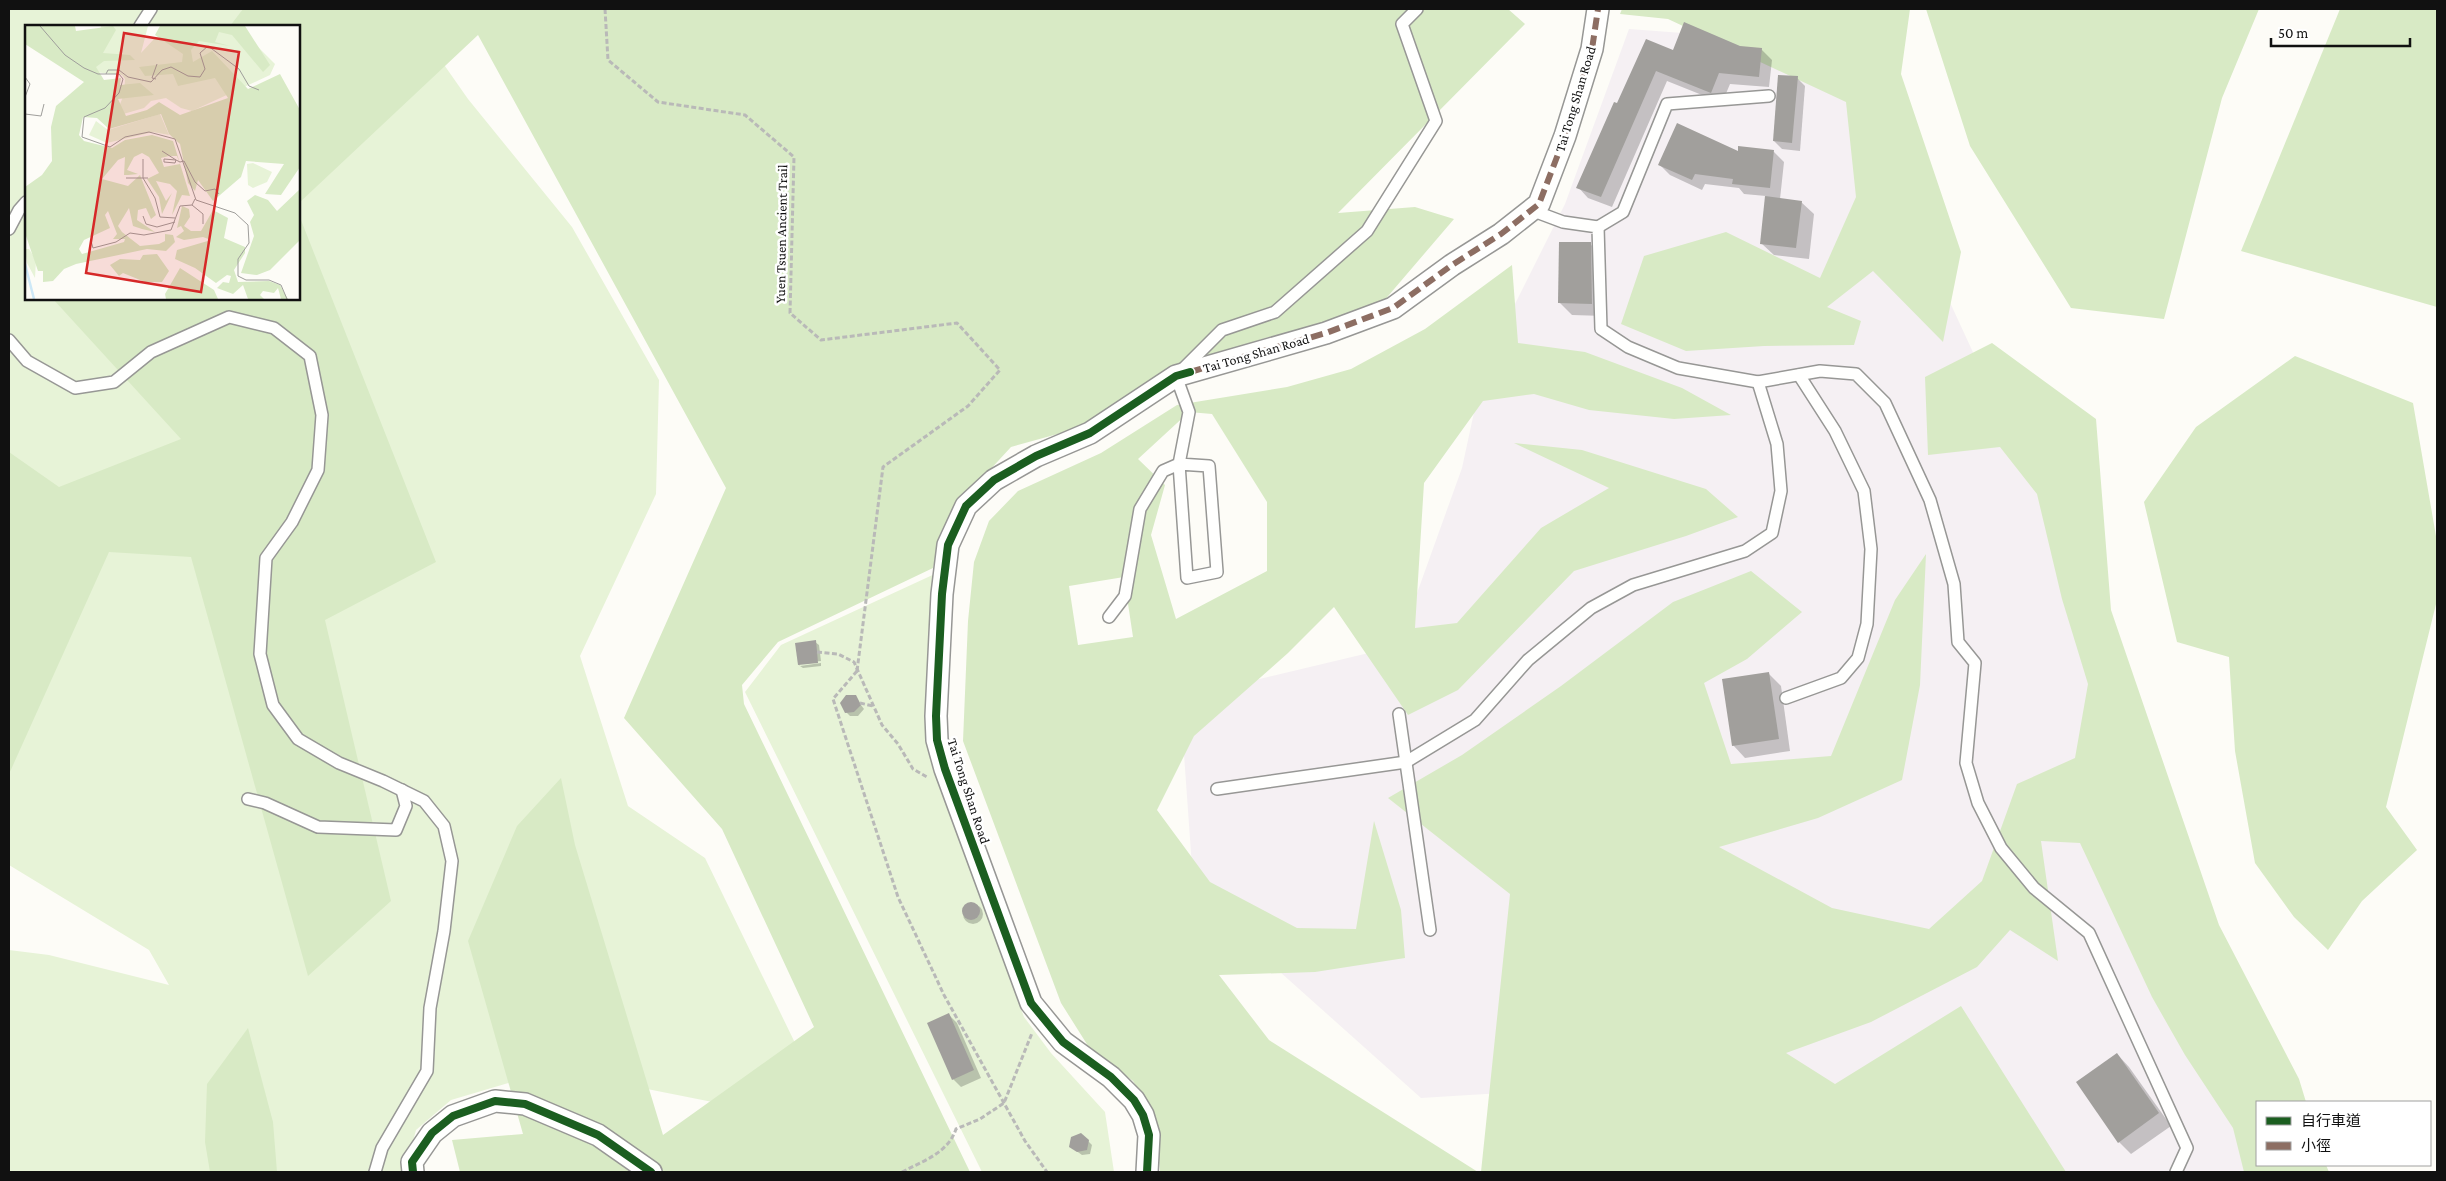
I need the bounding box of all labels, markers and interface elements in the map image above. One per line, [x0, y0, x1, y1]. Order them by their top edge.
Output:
scale bar [2271, 15, 2410, 47]
inset map [25, 25, 300, 300]
text: 50 m [2278, 25, 2308, 41]
street label: Tai Tong Shan Road [1551, 44, 1599, 154]
street label: Yuen Tsuen Ancient Trail [772, 164, 790, 304]
street label: Tai Tong Shan Road [1201, 330, 1312, 376]
street label: Tai Tong Shan Road [944, 736, 994, 846]
legend [2256, 1101, 2431, 1166]
text: 自行車道 [2301, 1113, 2361, 1129]
text: 小徑 [2301, 1138, 2331, 1154]

